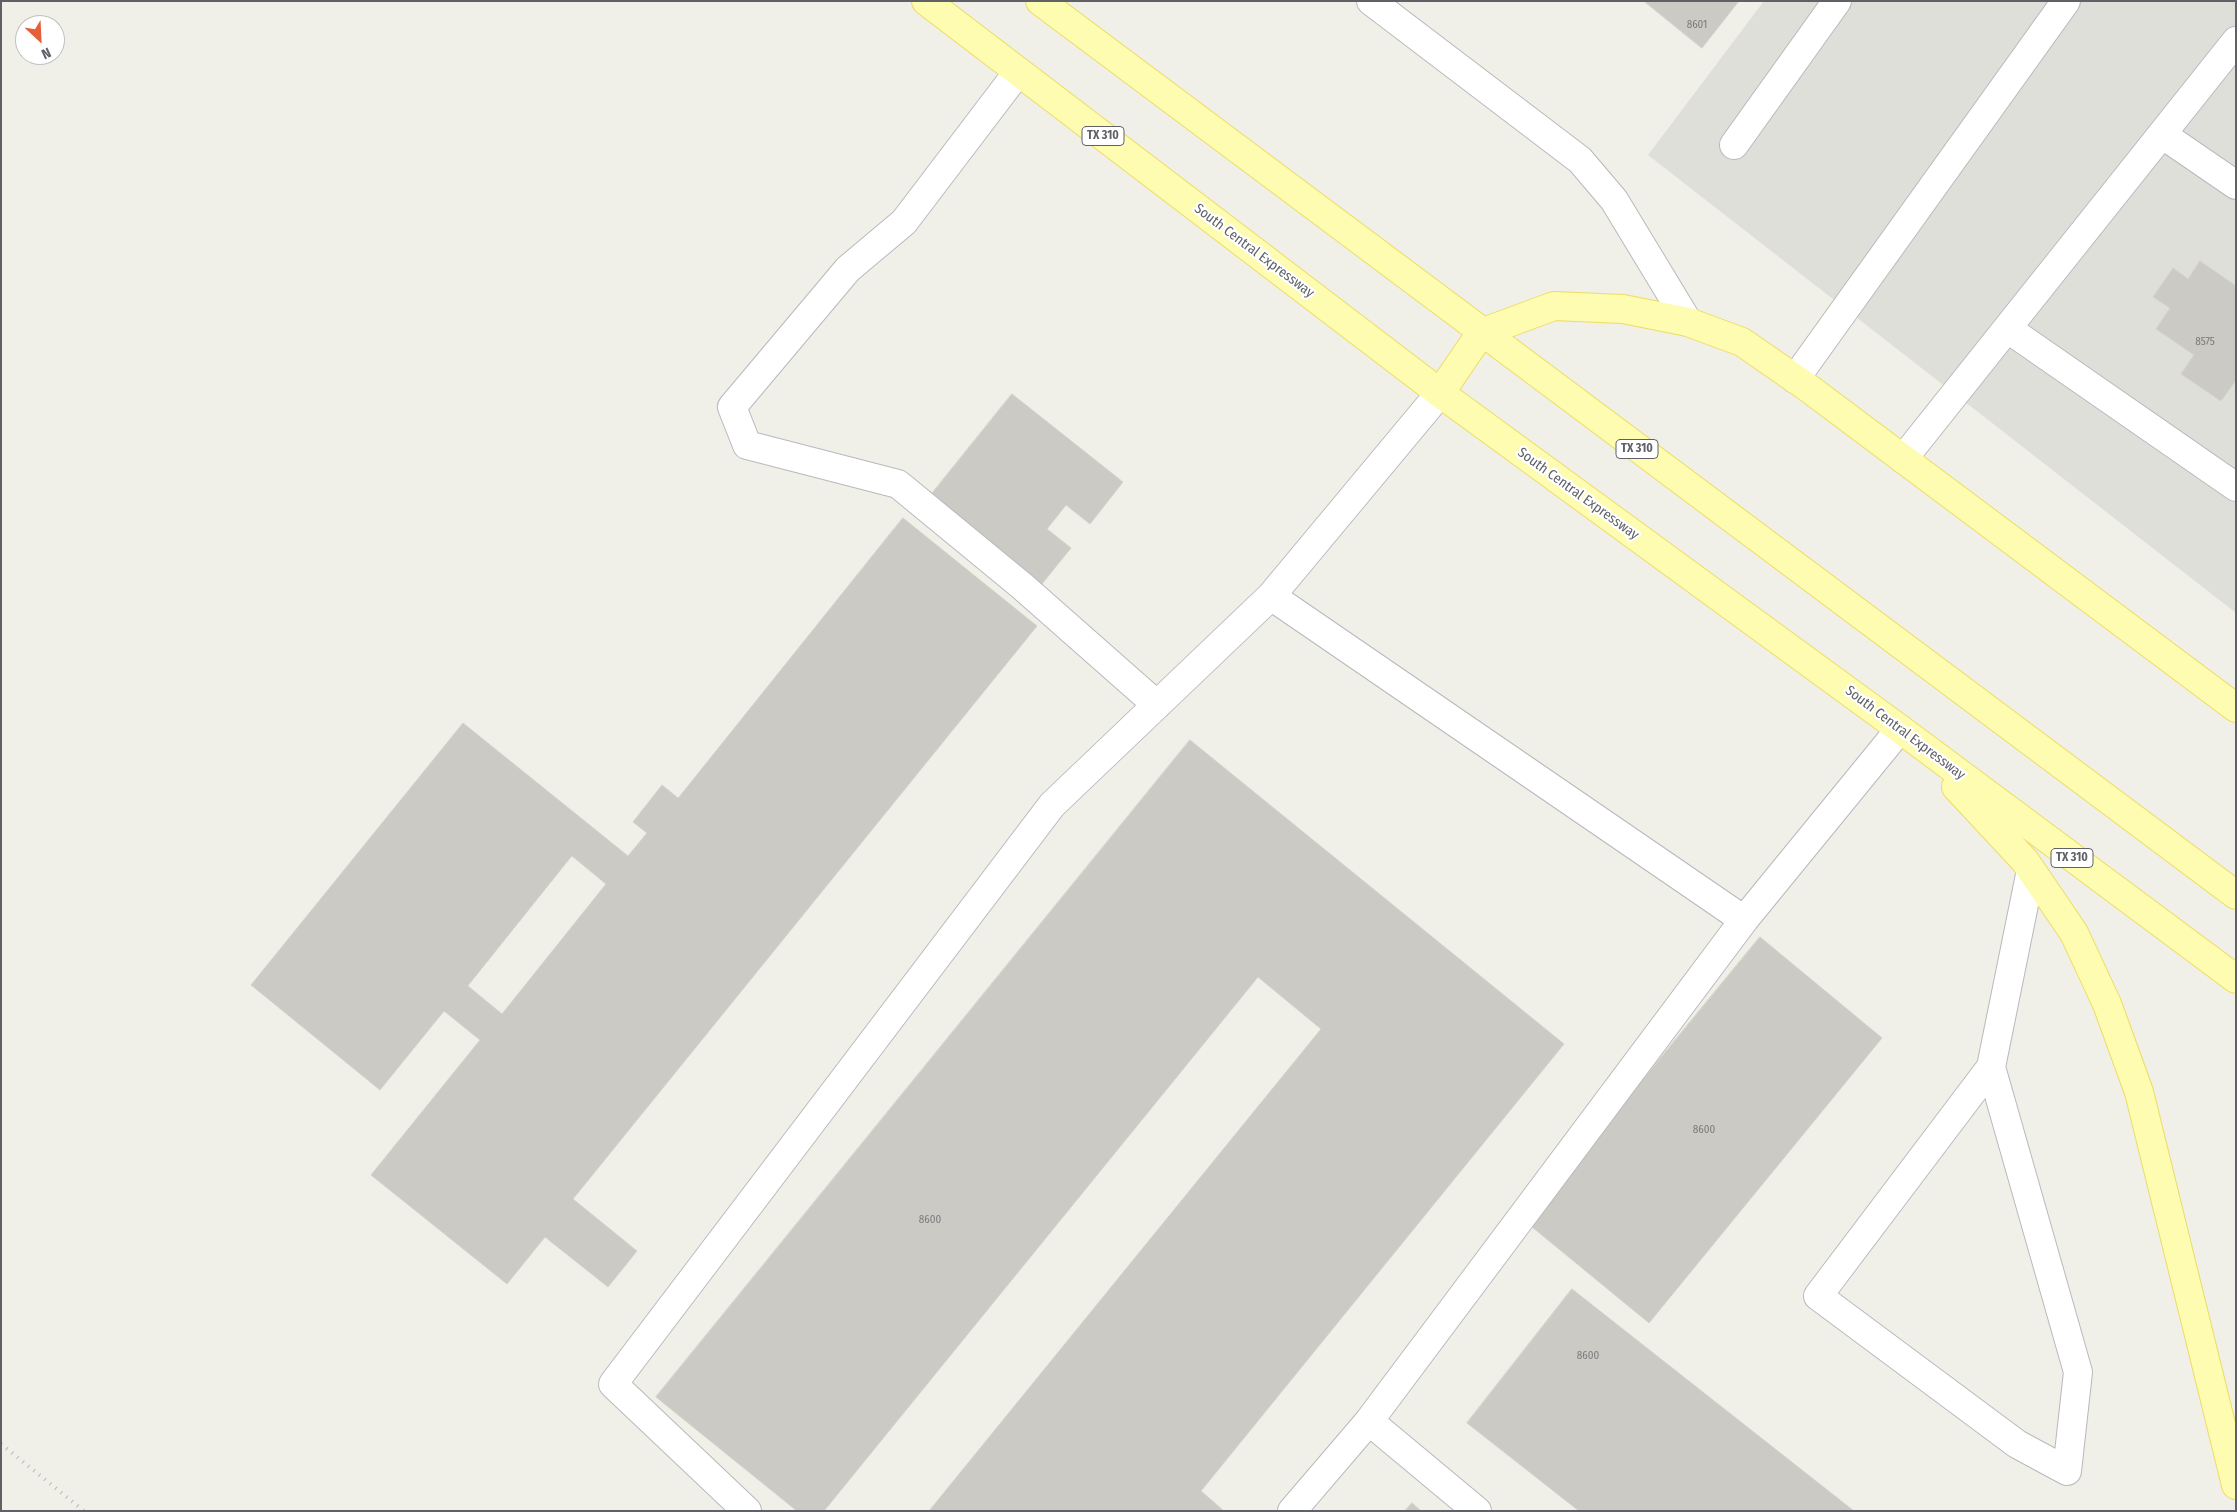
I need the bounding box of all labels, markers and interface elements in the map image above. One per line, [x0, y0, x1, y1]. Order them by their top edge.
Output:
north arrow [15, 15, 65, 65]
house number: 8601 [1687, 18, 1707, 32]
text: N [39, 44, 54, 63]
road number: TX 310 [1082, 126, 1124, 146]
street label: South Central Expressway [1191, 200, 1317, 302]
house number: 8575 [2195, 335, 2215, 349]
road number: TX 310 [1616, 439, 1658, 458]
street label: South Central Expressway [1514, 444, 1642, 544]
street label: South Central Expressway [1842, 682, 1968, 784]
road number: TX 310 [2051, 848, 2093, 868]
house number: 8600 [1693, 1123, 1715, 1137]
house number: 8600 [919, 1213, 941, 1227]
house number: 8600 [1577, 1349, 1599, 1363]

